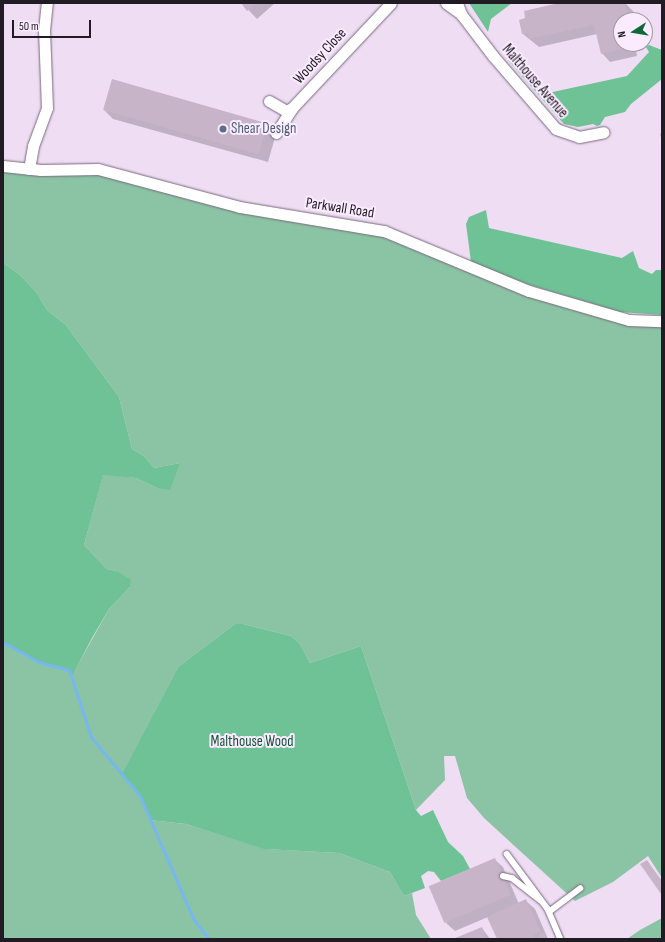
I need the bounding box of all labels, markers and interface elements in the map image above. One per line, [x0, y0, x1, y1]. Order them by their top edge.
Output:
scale bar [14, 12, 93, 38]
north arrow [613, 12, 653, 52]
text: 50 m [19, 19, 39, 34]
street label: Woodsy Close [290, 24, 350, 88]
text: N [615, 30, 629, 39]
street label: Malthouse Avenue [498, 41, 572, 121]
place label: Shear Design [231, 120, 296, 138]
marker: Shear Design [218, 124, 228, 134]
street label: Parkwall Road [305, 194, 375, 222]
park label: Malthouse Wood [211, 733, 293, 751]

